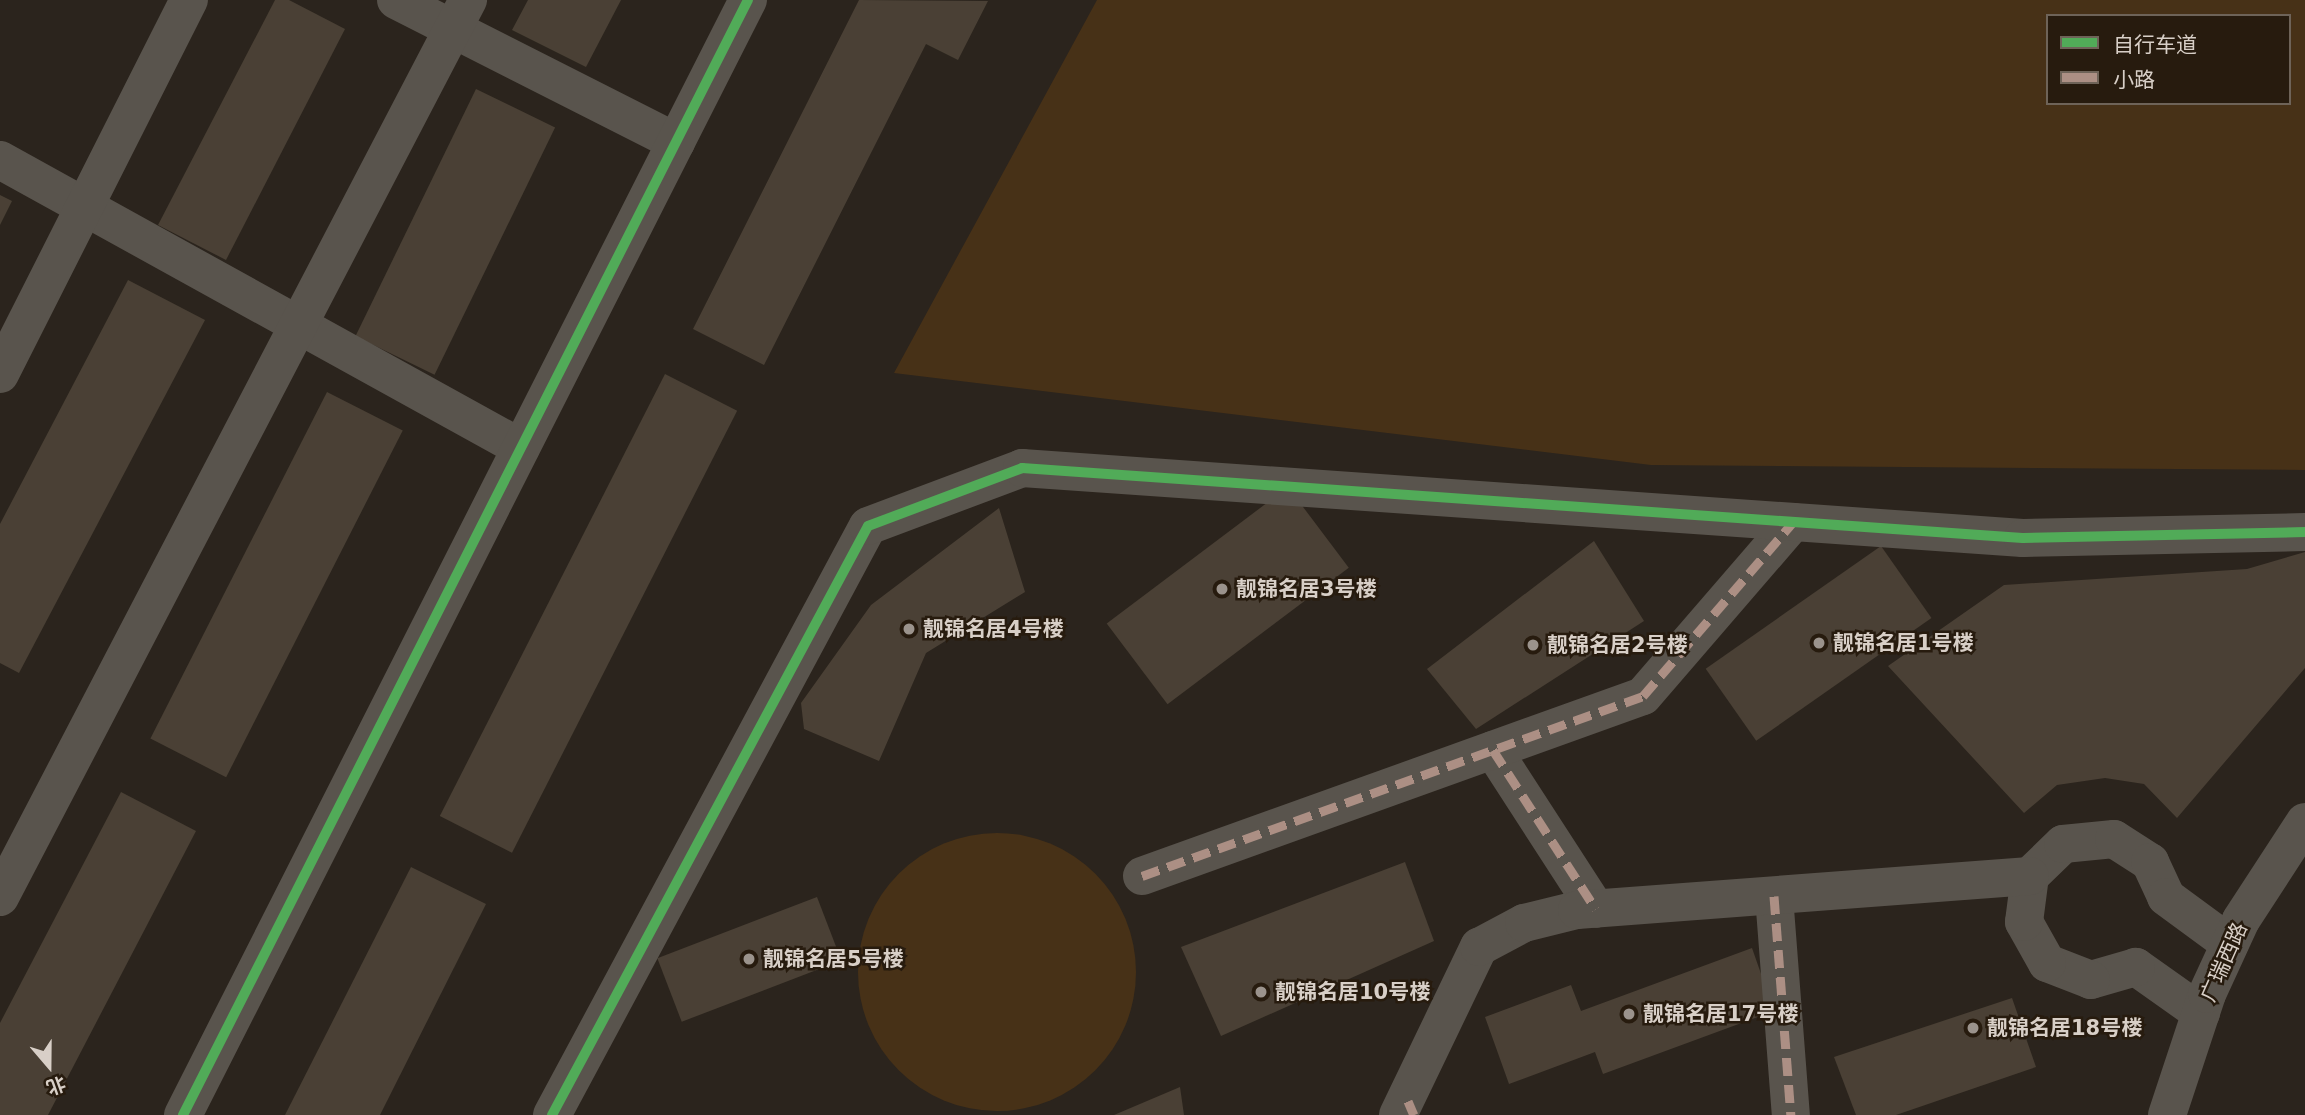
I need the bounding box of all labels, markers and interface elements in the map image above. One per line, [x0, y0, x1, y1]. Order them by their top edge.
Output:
legend [2046, 14, 2291, 105]
text: 自行车道 [2113, 33, 2197, 57]
text: 小路 [2113, 68, 2155, 92]
place label: 靓锦名居3号楼 [1236, 576, 1377, 602]
marker: 靓锦名居3号楼 [1214, 581, 1230, 597]
place label: 靓锦名居4号楼 [923, 616, 1064, 642]
marker: 靓锦名居4号楼 [901, 621, 917, 637]
place label: 靓锦名居1号楼 [1833, 630, 1974, 656]
place label: 靓锦名居2号楼 [1547, 632, 1688, 658]
marker: 靓锦名居1号楼 [1811, 635, 1827, 651]
marker: 靓锦名居2号楼 [1525, 637, 1541, 653]
street label: 广瑞西路 [2195, 919, 2253, 1005]
place label: 靓锦名居5号楼 [763, 946, 904, 972]
marker: 靓锦名居5号楼 [741, 951, 757, 967]
place label: 靓锦名居10号楼 [1275, 979, 1430, 1005]
marker: 靓锦名居10号楼 [1253, 984, 1269, 1000]
place label: 靓锦名居17号楼 [1643, 1001, 1798, 1027]
marker: 靓锦名居17号楼 [1621, 1006, 1637, 1022]
place label: 靓锦名居18号楼 [1987, 1015, 2142, 1041]
marker: 靓锦名居18号楼 [1965, 1020, 1981, 1036]
north arrow [14, 1031, 84, 1101]
text: 北 [43, 1072, 69, 1099]

